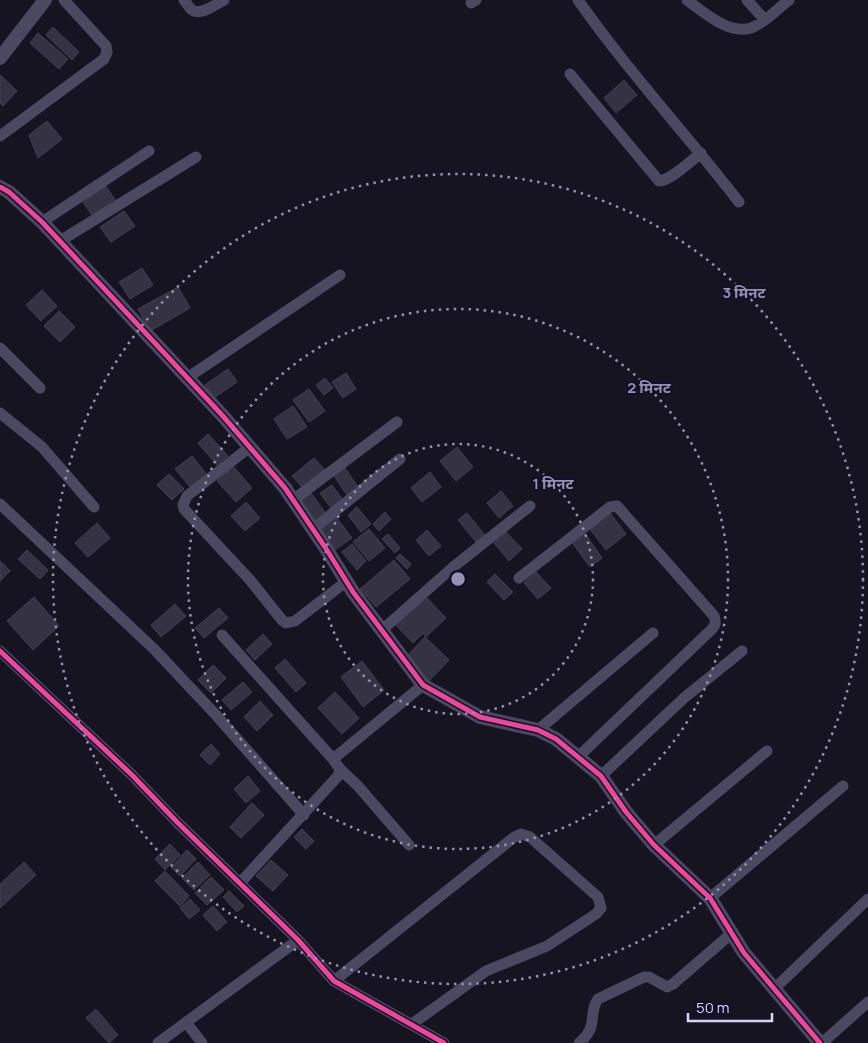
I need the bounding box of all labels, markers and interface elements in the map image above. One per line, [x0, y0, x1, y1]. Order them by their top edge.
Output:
text: 3 मिनट [722, 282, 767, 303]
text: 2 मिनट [627, 377, 672, 398]
text: 1 मिनट [532, 473, 574, 494]
centre of rings [449, 570, 467, 588]
scale bar [688, 990, 772, 1022]
text: 50 m [696, 997, 730, 1018]

